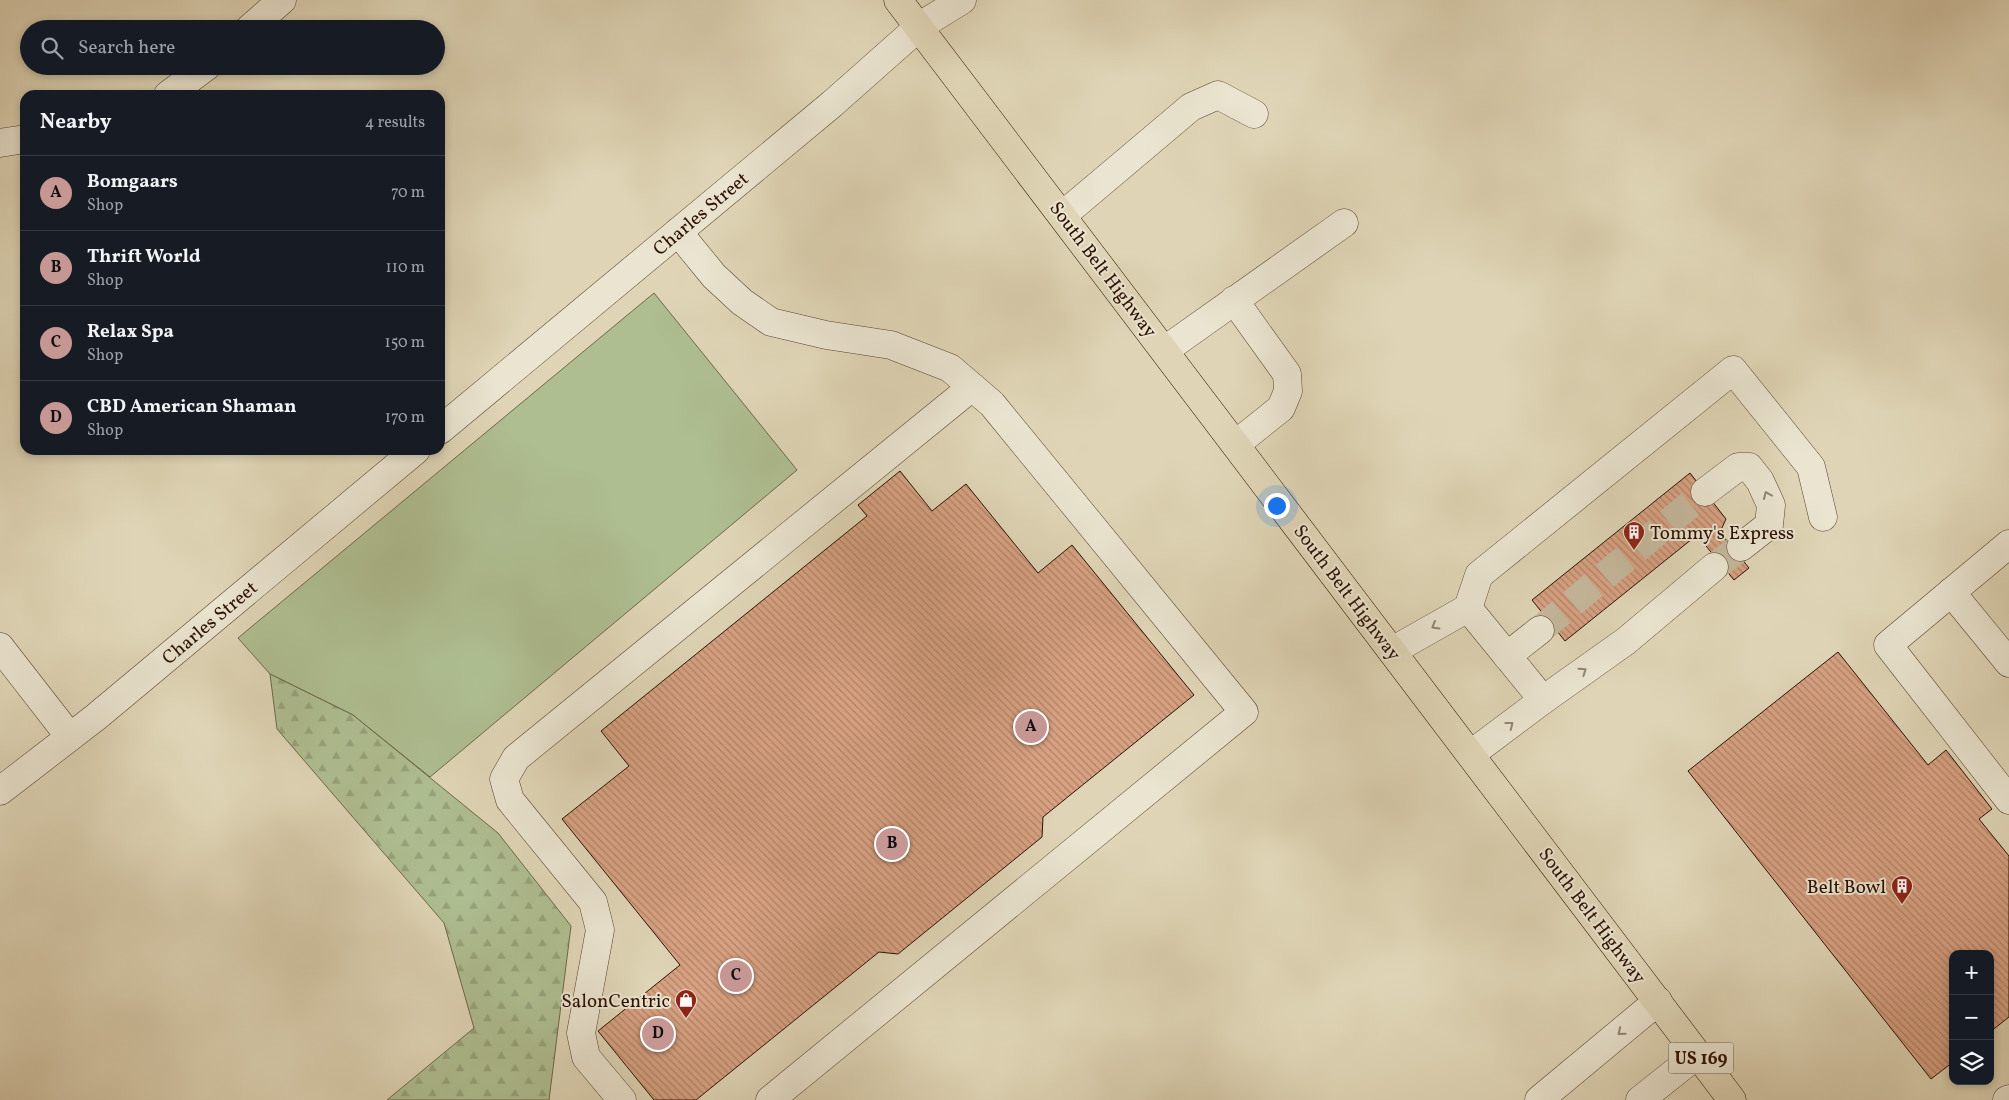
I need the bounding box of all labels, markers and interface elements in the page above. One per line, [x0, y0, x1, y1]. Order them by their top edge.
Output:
search box [20, 20, 445, 75]
icon: search [38, 34, 66, 62]
text: Search here [78, 35, 175, 61]
text: Nearby [40, 108, 111, 137]
text: 4 results [365, 112, 425, 134]
street label: Charles Street [648, 167, 755, 262]
text: Bomgaars [87, 169, 178, 195]
text: A [50, 182, 62, 204]
text: 70 m [391, 182, 425, 204]
text: Shop [87, 195, 123, 217]
street label: South Belt Highway [1043, 197, 1162, 344]
text: Thrift World [87, 244, 200, 270]
text: B [51, 257, 61, 279]
text: 110 m [386, 257, 425, 279]
text: Shop [87, 270, 123, 292]
text: Relax Spa [87, 319, 174, 345]
text: C [51, 332, 61, 354]
text: 150 m [384, 332, 425, 354]
text: Shop [87, 345, 123, 367]
text: CBD American Shaman [87, 394, 297, 420]
text: D [50, 407, 62, 429]
text: 170 m [385, 407, 425, 429]
text: Shop [87, 420, 123, 442]
one-way arrow [1762, 491, 1773, 500]
your location [1264, 493, 1290, 519]
street label: South Belt Highway [1287, 520, 1406, 667]
building icon: Tommy's Express [1622, 520, 1646, 551]
place label: Tommy's Express [1650, 521, 1794, 547]
street label: Charles Street [157, 576, 264, 671]
one-way arrow [1431, 620, 1440, 630]
one-way arrow [1577, 668, 1586, 677]
pin: A [1015, 708, 1047, 746]
one-way arrow [1504, 722, 1513, 730]
pin: B [876, 825, 908, 863]
street label: South Belt Highway [1532, 843, 1651, 990]
building icon: Belt Bowl [1890, 874, 1914, 905]
place label: Belt Bowl [1807, 875, 1886, 901]
map controls [1949, 950, 1994, 1085]
button: + [1949, 950, 1994, 995]
pin: C [720, 957, 752, 995]
shop icon: SalonCentric [674, 988, 698, 1019]
place label: SalonCentric [561, 989, 670, 1015]
button: − [1949, 995, 1994, 1040]
pin: D [642, 1015, 674, 1053]
one-way arrow [1618, 1027, 1627, 1035]
button: layers [1949, 1040, 1994, 1085]
road number: US 169 [1668, 1042, 1734, 1074]

